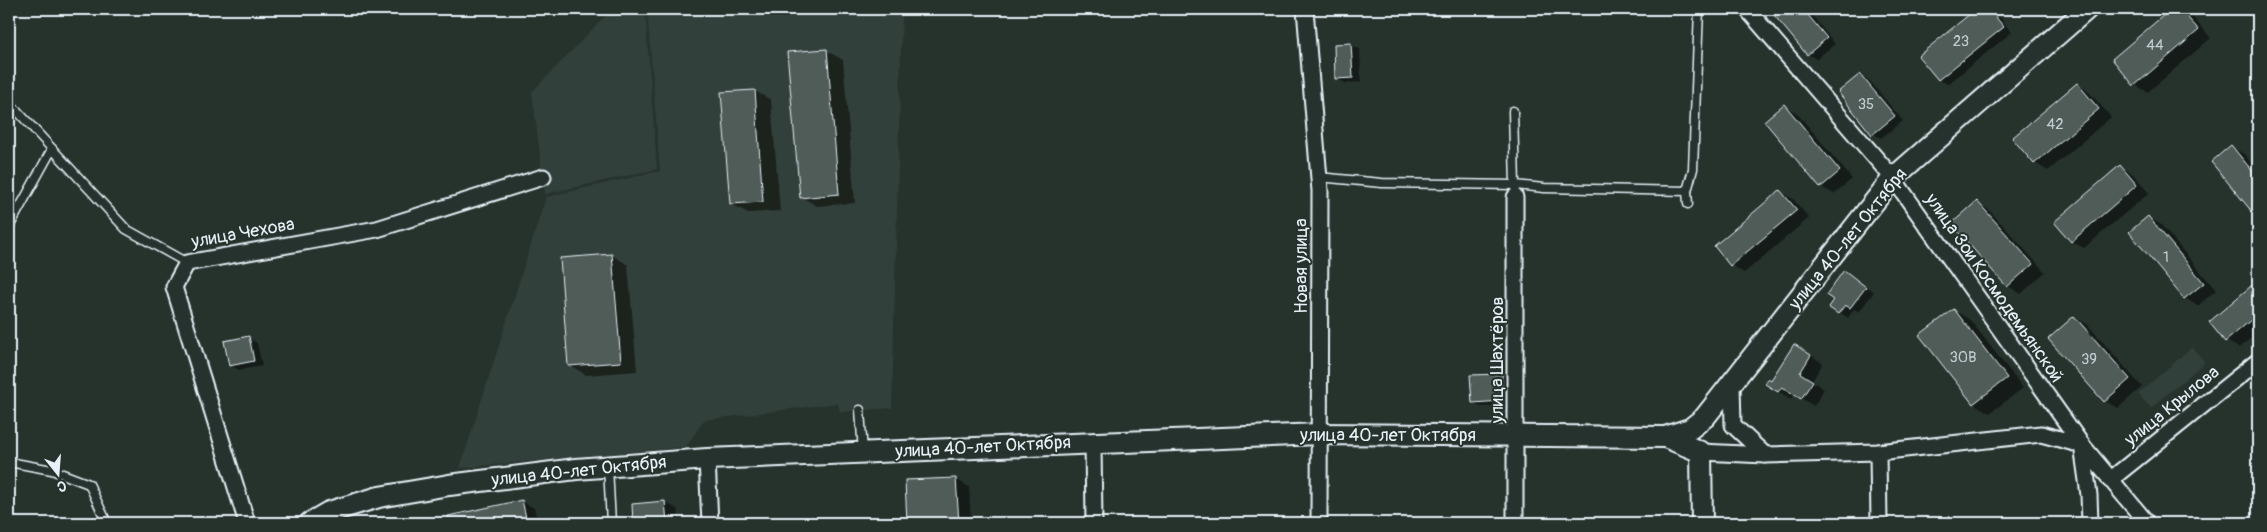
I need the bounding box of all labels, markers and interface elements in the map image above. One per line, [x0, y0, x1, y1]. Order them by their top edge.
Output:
house number: 23 [1953, 32, 1969, 51]
house number: 44 [2146, 36, 2164, 55]
house number: 35 [1858, 95, 1874, 114]
house number: 42 [2046, 115, 2064, 134]
street label: улица 40-лет Октября [1783, 163, 1912, 315]
street label: улица Зои Космодемьянской [1919, 188, 2068, 387]
street label: улица Чехова [189, 213, 296, 254]
street label: Новая улица [1290, 218, 1313, 314]
house number: 1 [2163, 248, 2169, 267]
street label: улица Шахтёров [1486, 297, 1509, 424]
house number: 30В [1949, 348, 1977, 367]
house number: 39 [2081, 350, 2097, 369]
street label: улица Крылова [2119, 361, 2224, 452]
street label: улица 40-лет Октября [1299, 424, 1476, 447]
street label: улица 40-лет Октября [894, 431, 1071, 463]
north arrow [32, 450, 82, 500]
street label: улица 40-лет Октября [489, 450, 668, 492]
text: С [55, 477, 68, 495]

